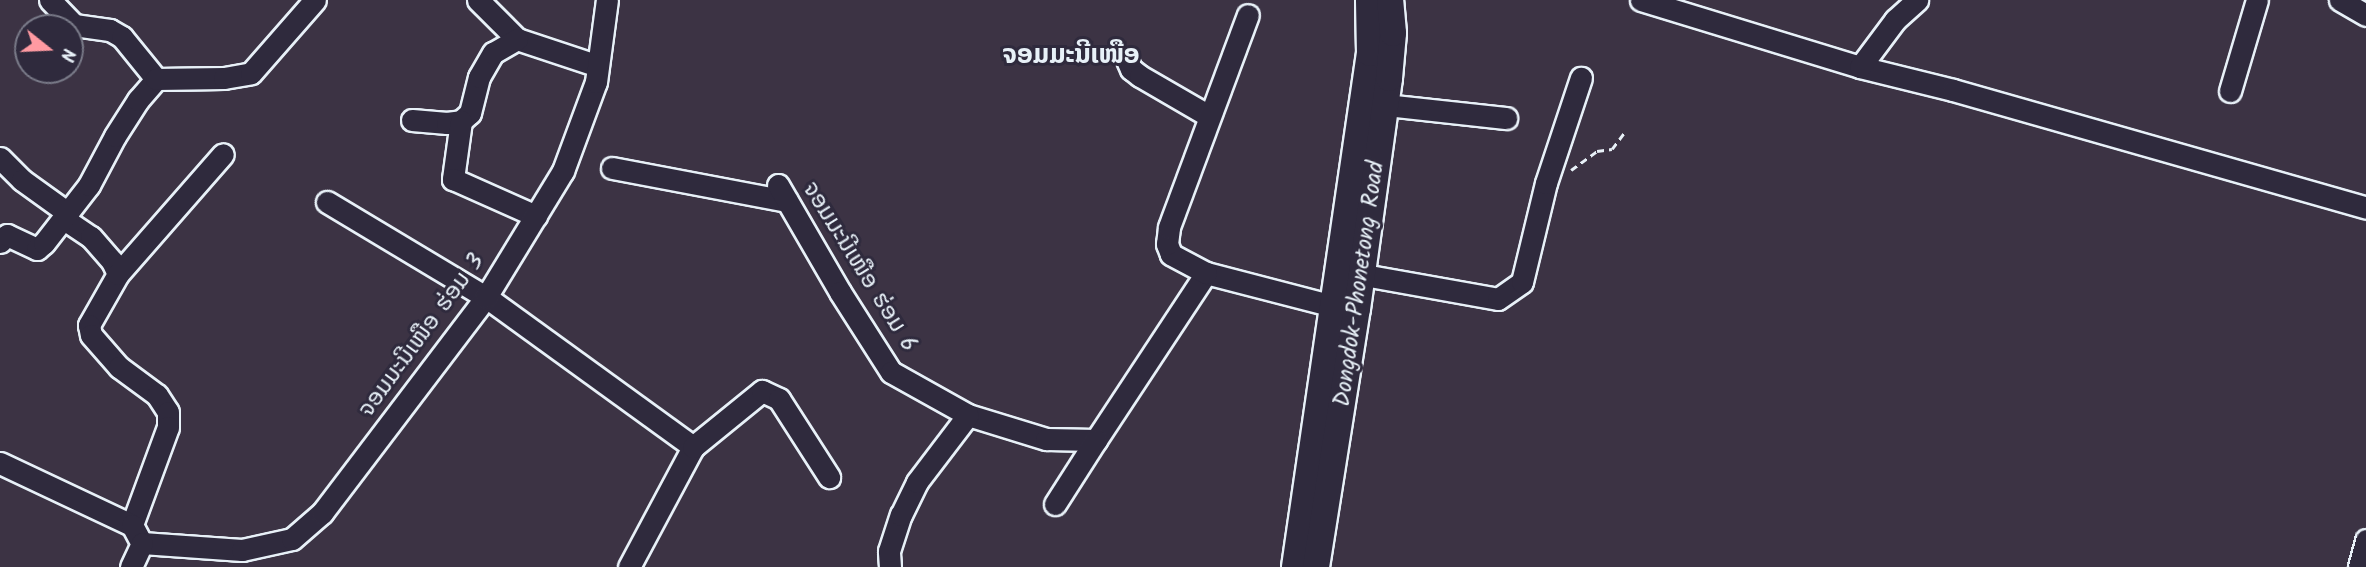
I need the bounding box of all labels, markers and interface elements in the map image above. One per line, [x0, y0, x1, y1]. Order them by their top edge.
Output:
north arrow [14, 14, 84, 84]
district label: ຈອມມະນີເໜືອ [1002, 41, 1140, 73]
text: N [51, 45, 83, 65]
street label: Dongdok-Phonetong Road [1329, 160, 1391, 408]
street label: ຈອມມະນີເໜືອ ຮ່ອມ 6 [796, 177, 922, 357]
street label: ຈອມມະນີເໜືອ ຮ່ອມ 3 [353, 249, 491, 423]

